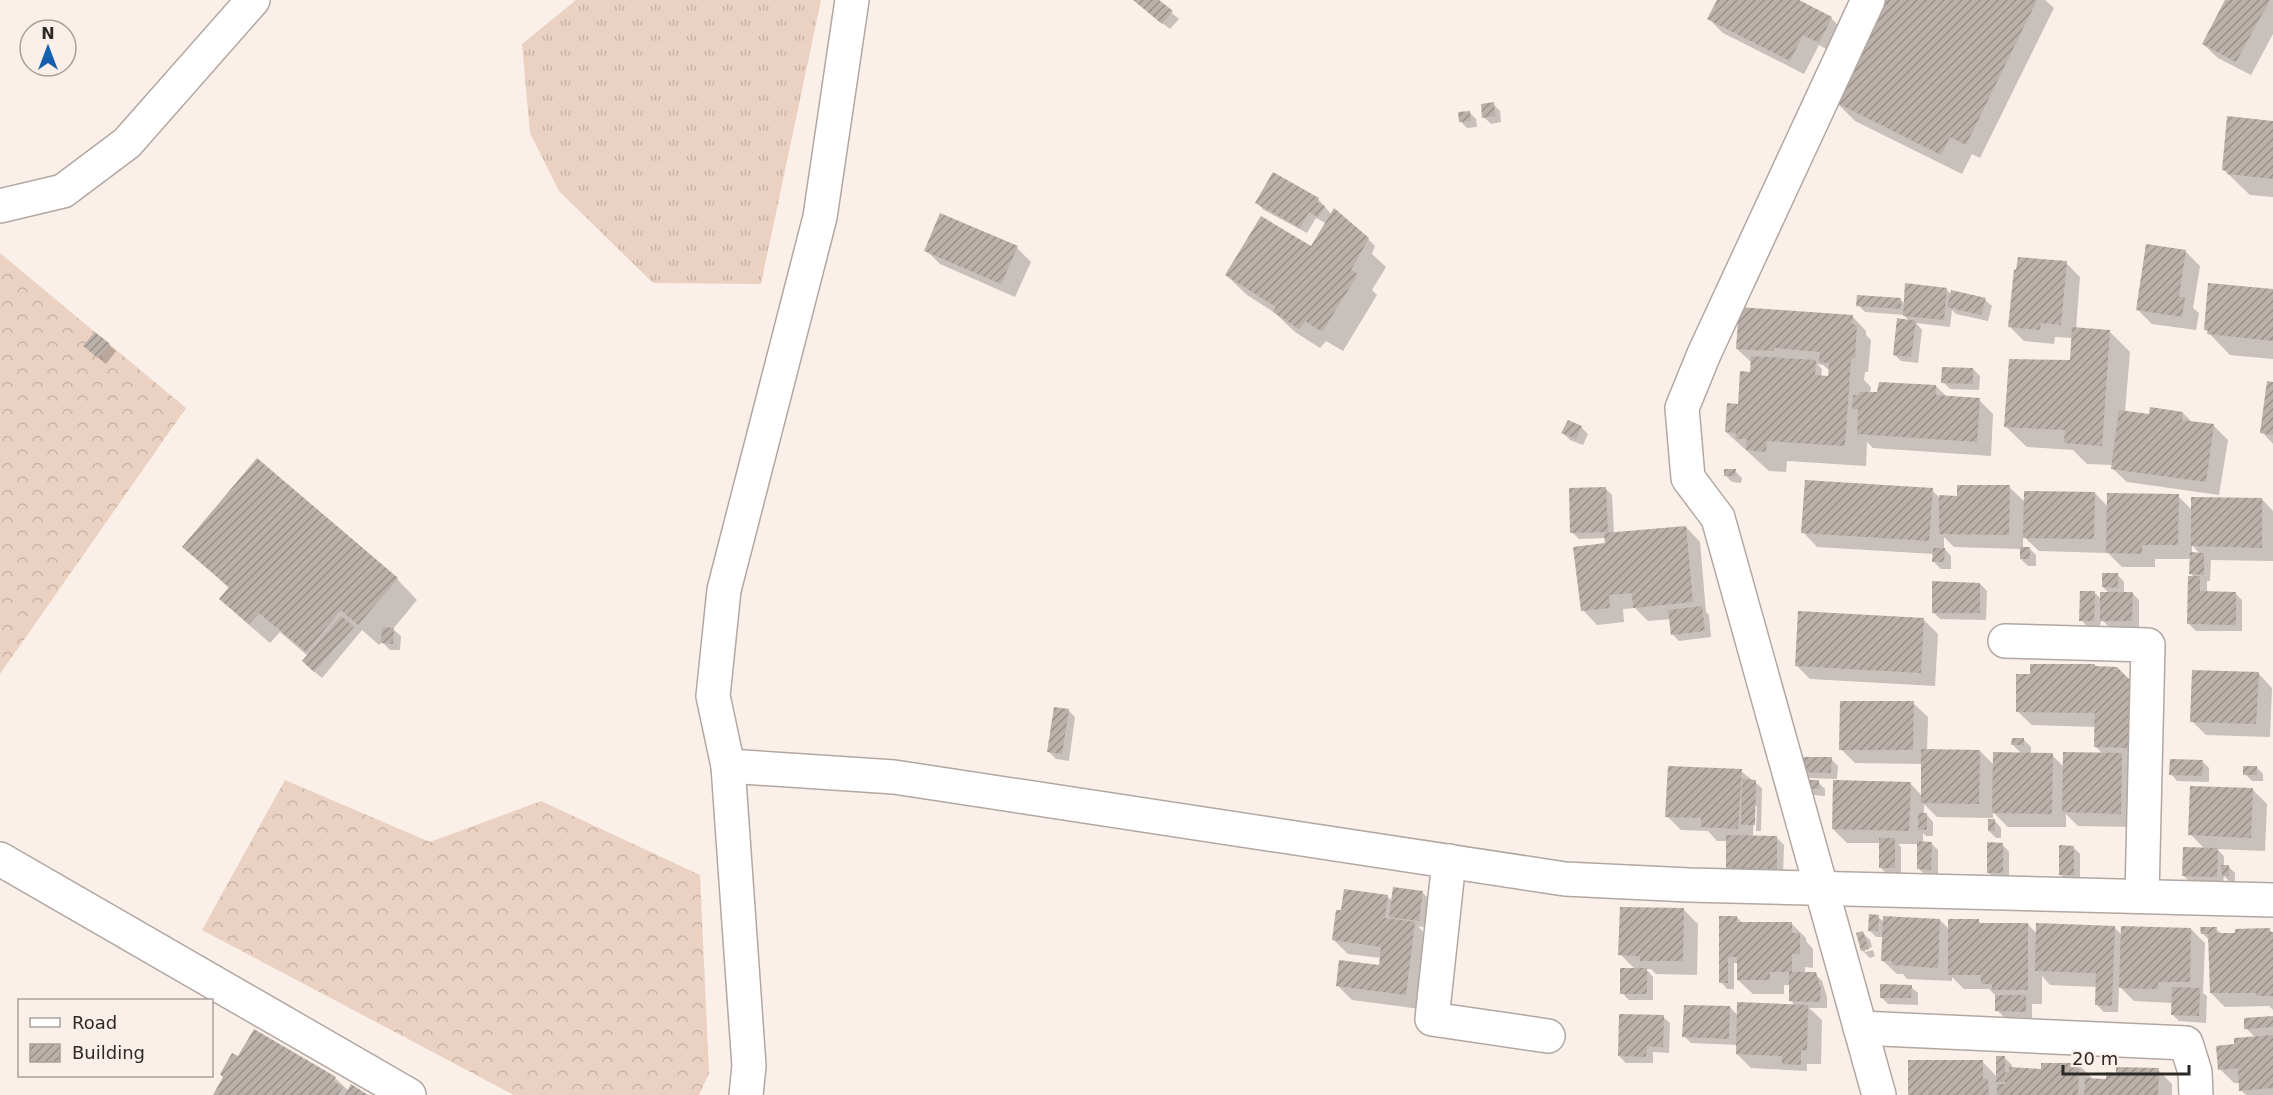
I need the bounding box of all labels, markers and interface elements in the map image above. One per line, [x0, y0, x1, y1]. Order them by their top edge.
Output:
north arrow [18, 18, 78, 78]
text: N [41, 24, 55, 43]
legend [18, 999, 213, 1077]
text: Road [72, 1012, 117, 1033]
scale bar [2063, 1038, 2189, 1076]
text: Building [72, 1042, 145, 1063]
text: 20 m [2072, 1048, 2118, 1069]

